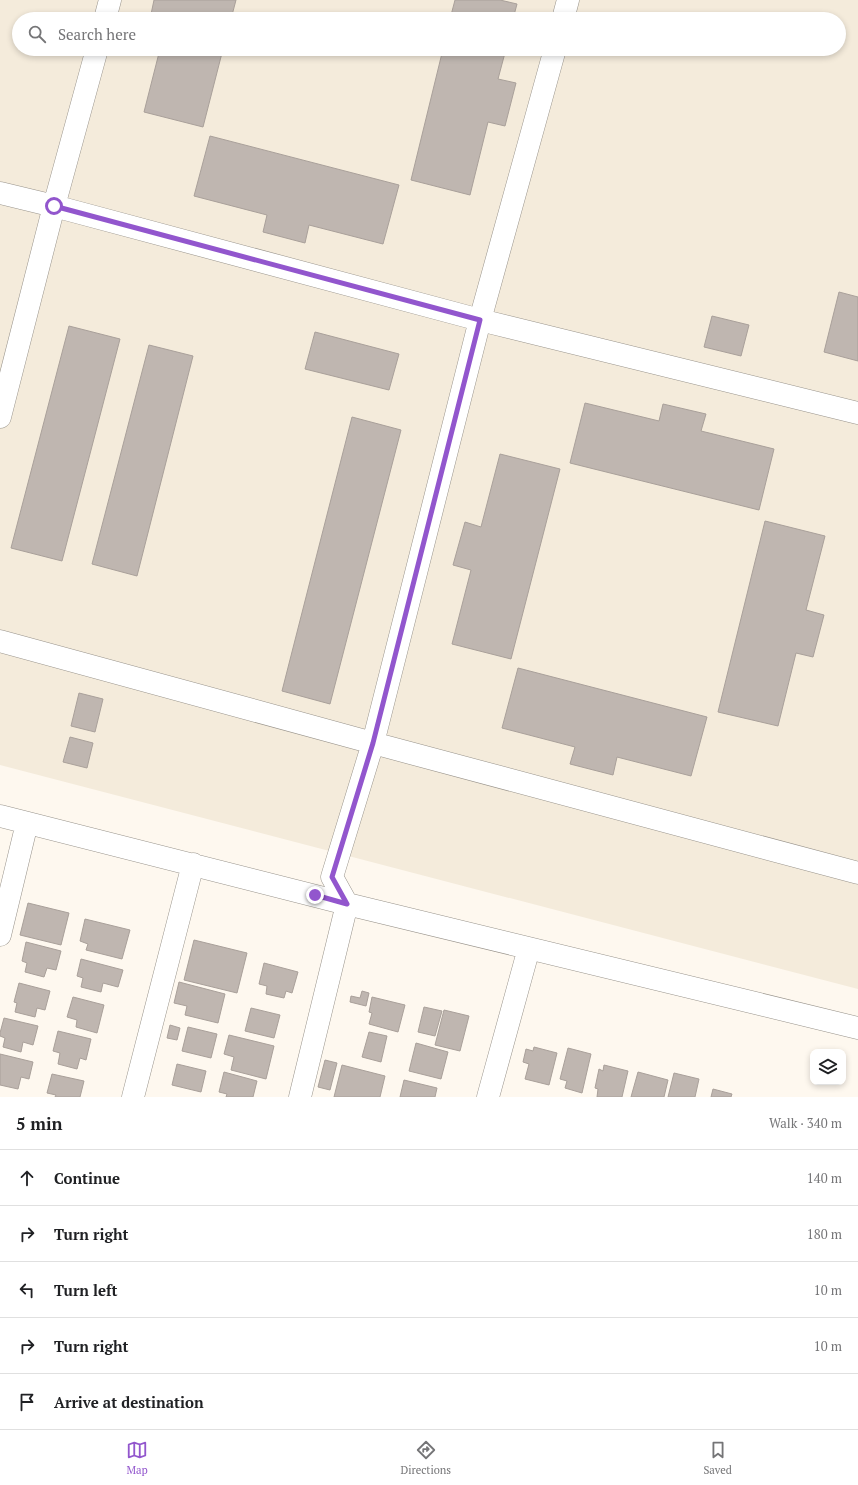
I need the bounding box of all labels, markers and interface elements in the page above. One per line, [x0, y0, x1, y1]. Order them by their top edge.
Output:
search box [12, 12, 846, 56]
icon: search [26, 23, 48, 45]
text: Search here [58, 24, 136, 44]
route start [45, 197, 63, 215]
route end [306, 886, 324, 904]
map controls [810, 1049, 846, 1085]
button: layers [810, 1049, 846, 1085]
text: 5 min [16, 1112, 63, 1135]
text: Walk · 340 m [769, 1114, 842, 1132]
icon: ahead [16, 1167, 38, 1189]
text: Continue [54, 1168, 120, 1188]
text: 140 m [807, 1169, 842, 1187]
icon: right [16, 1223, 38, 1245]
text: Turn right [54, 1224, 129, 1244]
text: 180 m [807, 1225, 842, 1243]
icon: left [16, 1279, 38, 1301]
text: Turn left [54, 1280, 118, 1300]
text: 10 m [814, 1281, 842, 1299]
icon: right [16, 1335, 38, 1357]
text: Turn right [54, 1336, 129, 1356]
text: 10 m [814, 1337, 842, 1355]
icon: arrive [16, 1391, 38, 1413]
text: Arrive at destination [54, 1392, 204, 1412]
tab: Map [126, 1439, 148, 1477]
tab: Directions [400, 1439, 451, 1477]
tab: Saved [703, 1439, 732, 1477]

